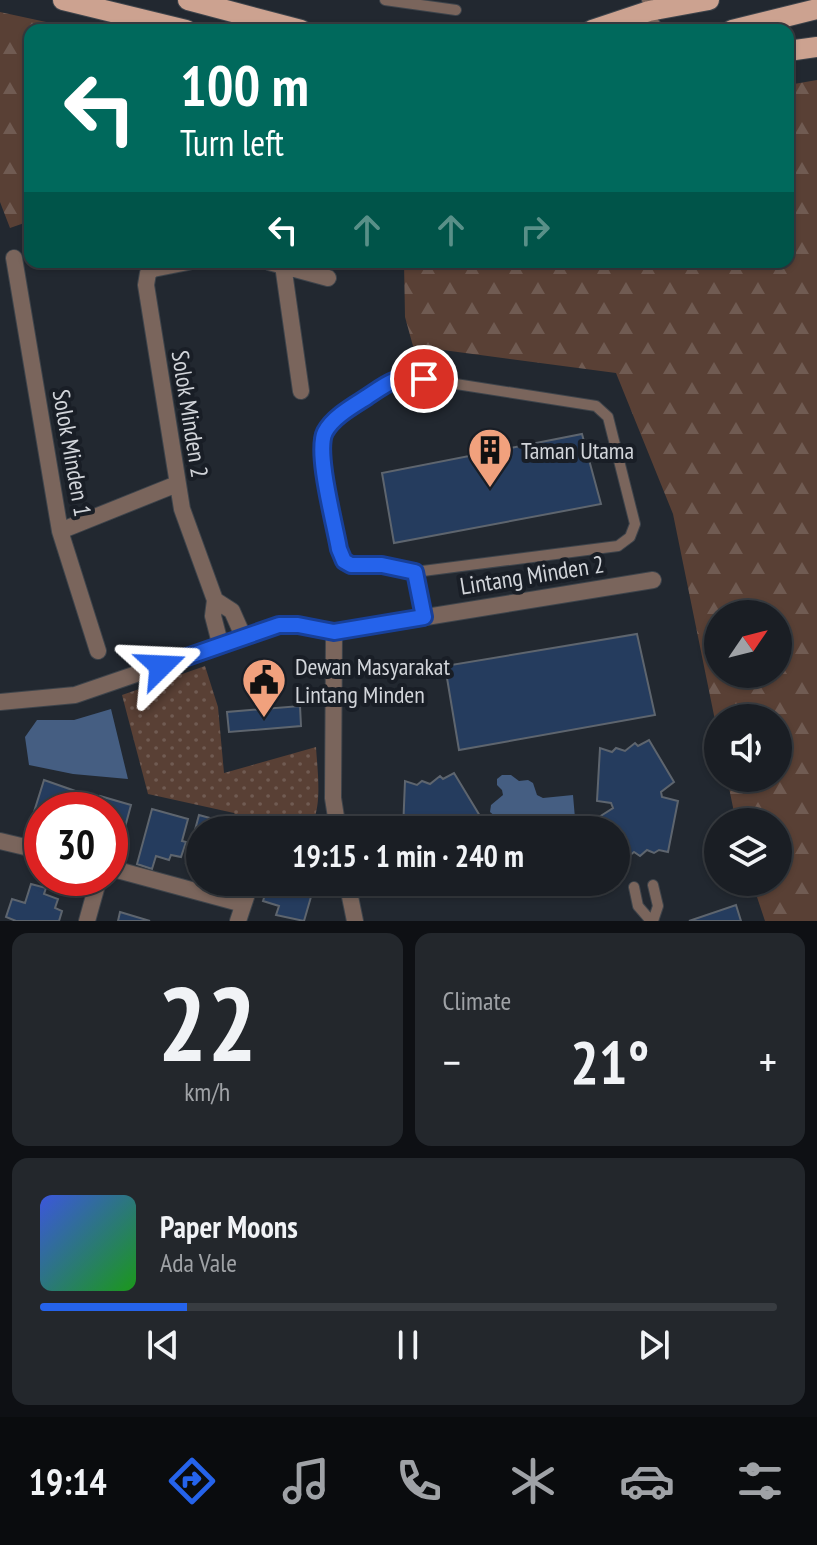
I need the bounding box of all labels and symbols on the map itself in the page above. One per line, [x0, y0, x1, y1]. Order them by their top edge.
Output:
pin [390, 345, 458, 413]
street label: Solok Minden 2 [165, 348, 215, 480]
street label: Solok Minden 1 [46, 387, 98, 519]
building icon: Taman Utama [466, 426, 514, 489]
place label: Taman Utama [521, 435, 634, 466]
street label: Lintang Minden 2 [458, 548, 606, 602]
north arrow [704, 600, 792, 688]
position arrow [119, 624, 203, 708]
place label: Dewan Masyarakat Lintang Minden [295, 651, 450, 710]
public building icon: Dewan Masyarakat Lintang Minden [240, 656, 288, 719]
speed limit sign: 30 [24, 792, 128, 896]

